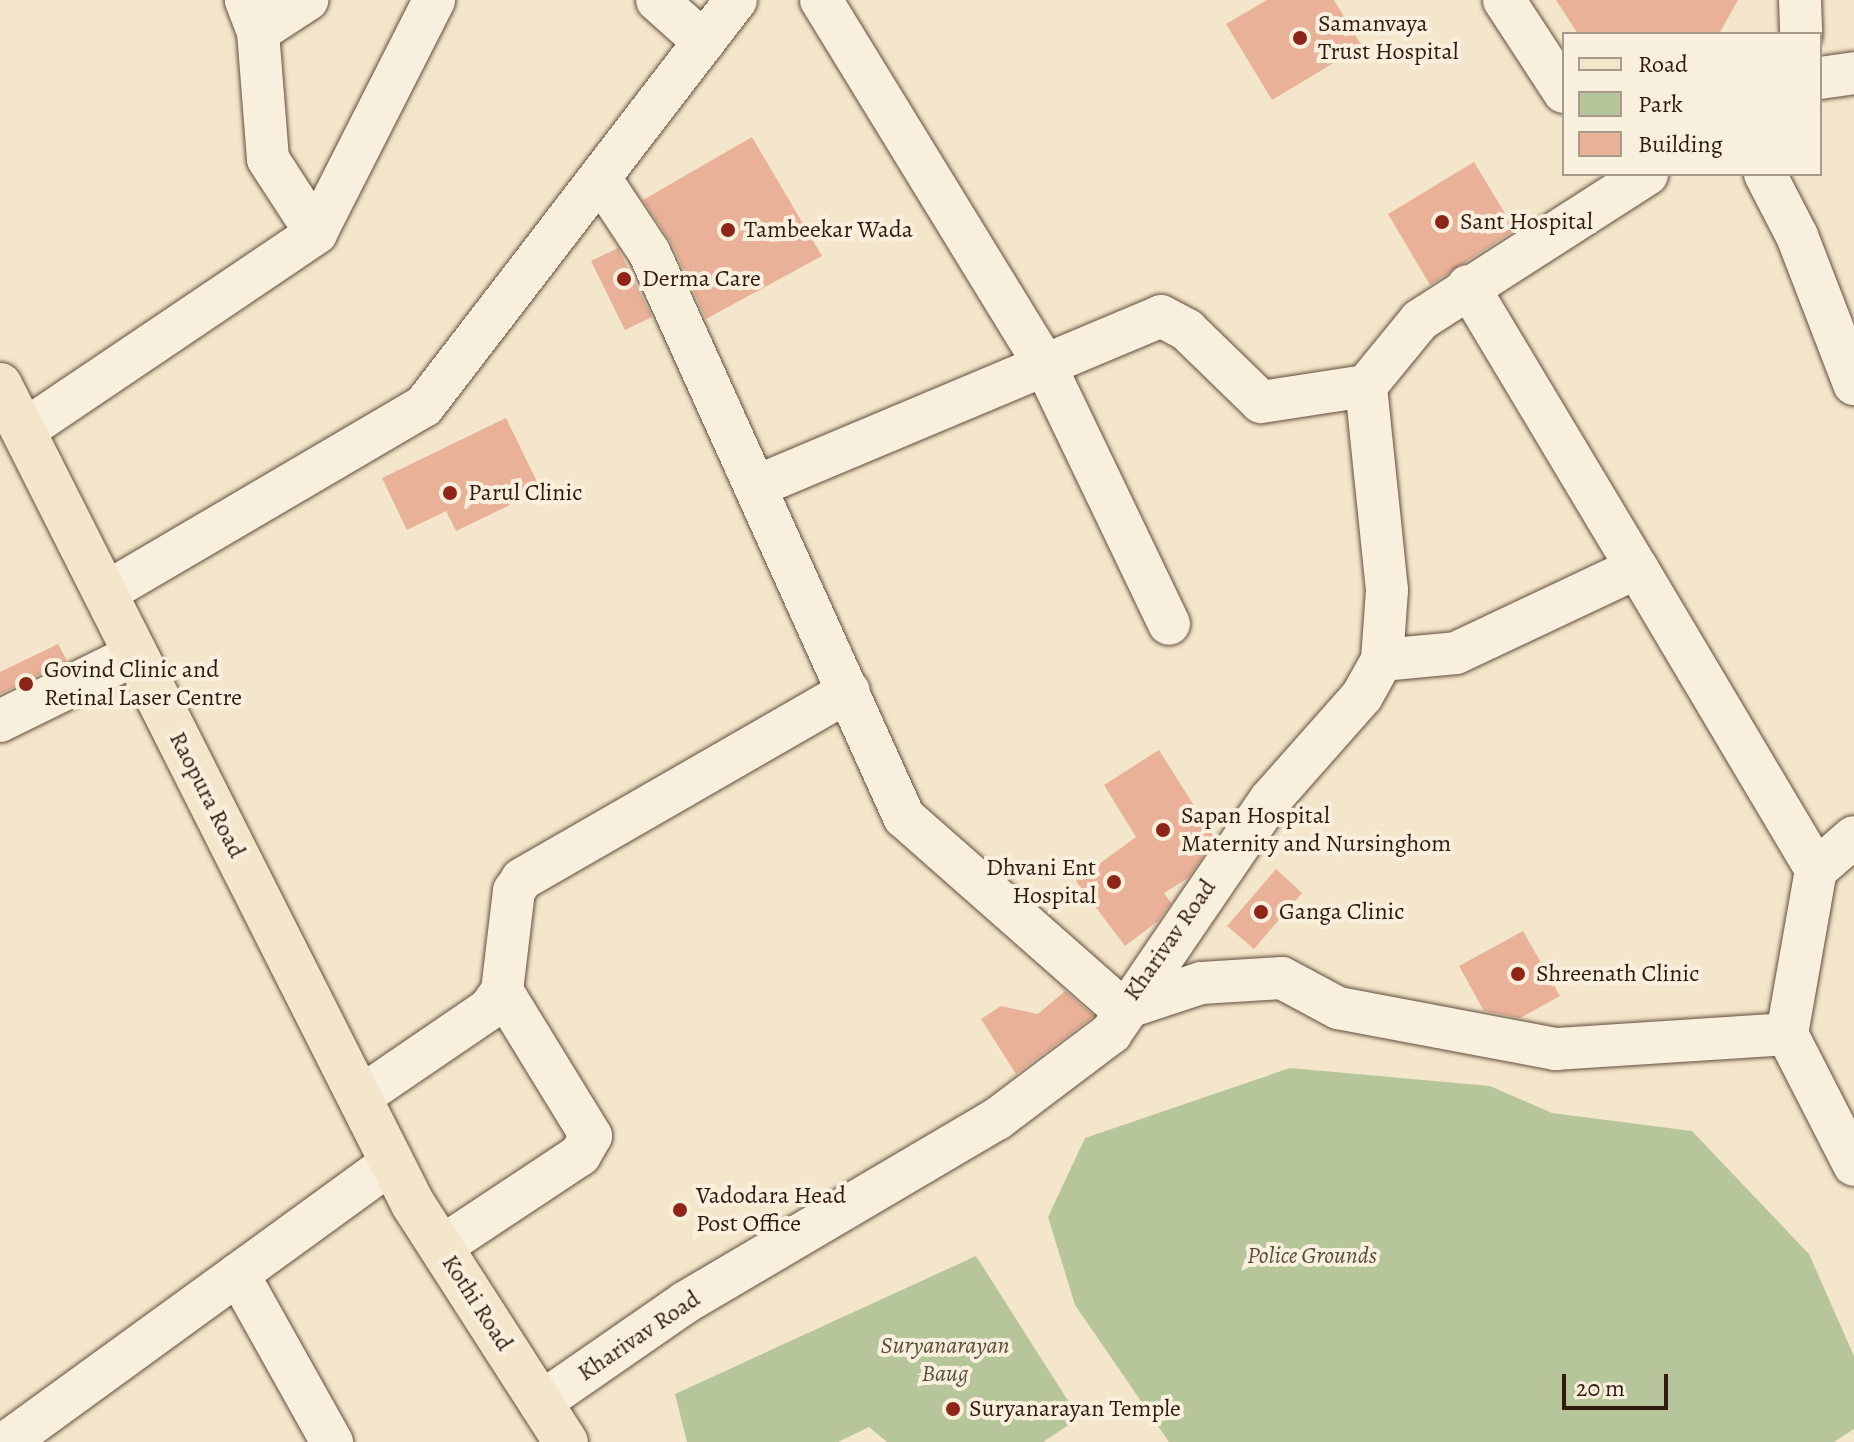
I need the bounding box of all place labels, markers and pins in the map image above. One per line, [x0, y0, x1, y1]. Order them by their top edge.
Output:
place label: Samanvaya Trust Hospital [1318, 10, 1458, 66]
marker: Samanvaya Trust Hospital [1289, 27, 1311, 49]
place label: Sant Hospital [1460, 208, 1593, 236]
marker: Sant Hospital [1431, 211, 1453, 233]
place label: Tambeekar Wada [744, 216, 913, 244]
marker: Tambeekar Wada [719, 221, 737, 239]
place label: Derma Care [642, 265, 761, 293]
marker: Derma Care [613, 268, 635, 290]
place label: Parul Clinic [468, 479, 582, 507]
marker: Parul Clinic [439, 482, 461, 504]
place label: Govind Clinic and Retinal Laser Centre [44, 656, 242, 712]
marker: Govind Clinic and Retinal Laser Centre [15, 673, 37, 695]
place label: Sapan Hospital Maternity and Nursinghom [1181, 802, 1451, 858]
marker: Sapan Hospital Maternity and Nursinghom [1152, 819, 1174, 841]
place label: Dhvani Ent Hospital [986, 854, 1096, 910]
marker: Dhvani Ent Hospital [1103, 871, 1125, 893]
place label: Ganga Clinic [1279, 898, 1404, 926]
marker: Ganga Clinic [1250, 901, 1272, 923]
place label: Shreenath Clinic [1536, 960, 1699, 988]
marker: Shreenath Clinic [1507, 963, 1529, 985]
place label: Vadodara Head Post Office [696, 1182, 846, 1238]
marker: Vadodara Head Post Office [671, 1201, 689, 1219]
place label: Suryanarayan Temple [969, 1395, 1181, 1423]
marker: Suryanarayan Temple [944, 1400, 962, 1418]

